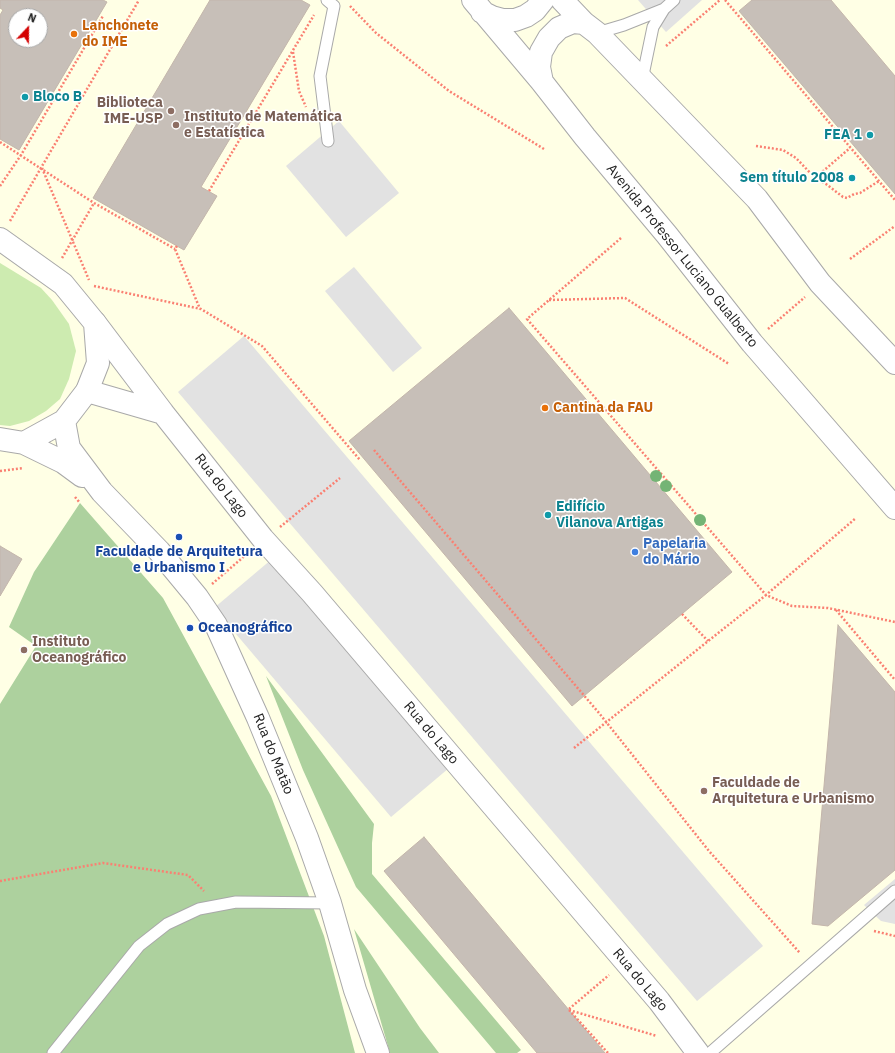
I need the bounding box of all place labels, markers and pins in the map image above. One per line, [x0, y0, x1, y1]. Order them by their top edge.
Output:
place label: Lanchonete do IME [82, 18, 159, 50]
marker: Lanchonete do IME [69, 29, 79, 39]
place label: Bloco B [33, 89, 82, 105]
marker: Bloco B [20, 92, 30, 102]
place label: Biblioteca IME-USP [97, 95, 163, 128]
marker: Biblioteca IME-USP [166, 106, 176, 116]
place label: Instituto de Matemática e Estatística [184, 109, 342, 142]
marker: Instituto de Matemática e Estatística [171, 120, 181, 130]
place label: FEA 1 [824, 127, 862, 143]
marker: FEA 1 [865, 130, 875, 140]
place label: Sem título 2008 [739, 170, 844, 186]
marker: Sem título 2008 [847, 173, 857, 183]
place label: Cantina da FAU [553, 400, 653, 416]
marker: Cantina da FAU [540, 403, 550, 413]
place label: Edifício Vilanova Artigas [556, 499, 664, 532]
marker: Edifício Vilanova Artigas [543, 510, 553, 520]
marker: Faculdade de Arquitetura e Urbanismo I [174, 532, 184, 542]
place label: Papelaria do Mário [643, 536, 706, 568]
place label: Faculdade de Arquitetura e Urbanismo I [95, 544, 263, 576]
marker: Papelaria do Mário [630, 547, 640, 557]
place label: Oceanográfico [198, 620, 293, 636]
marker: Oceanográfico [185, 623, 195, 633]
place label: Instituto Oceanográfico [32, 634, 127, 666]
marker: Instituto Oceanográfico [19, 645, 29, 655]
place label: Faculdade de Arquitetura e Urbanismo [712, 775, 874, 808]
marker: Faculdade de Arquitetura e Urbanismo [699, 786, 709, 796]

